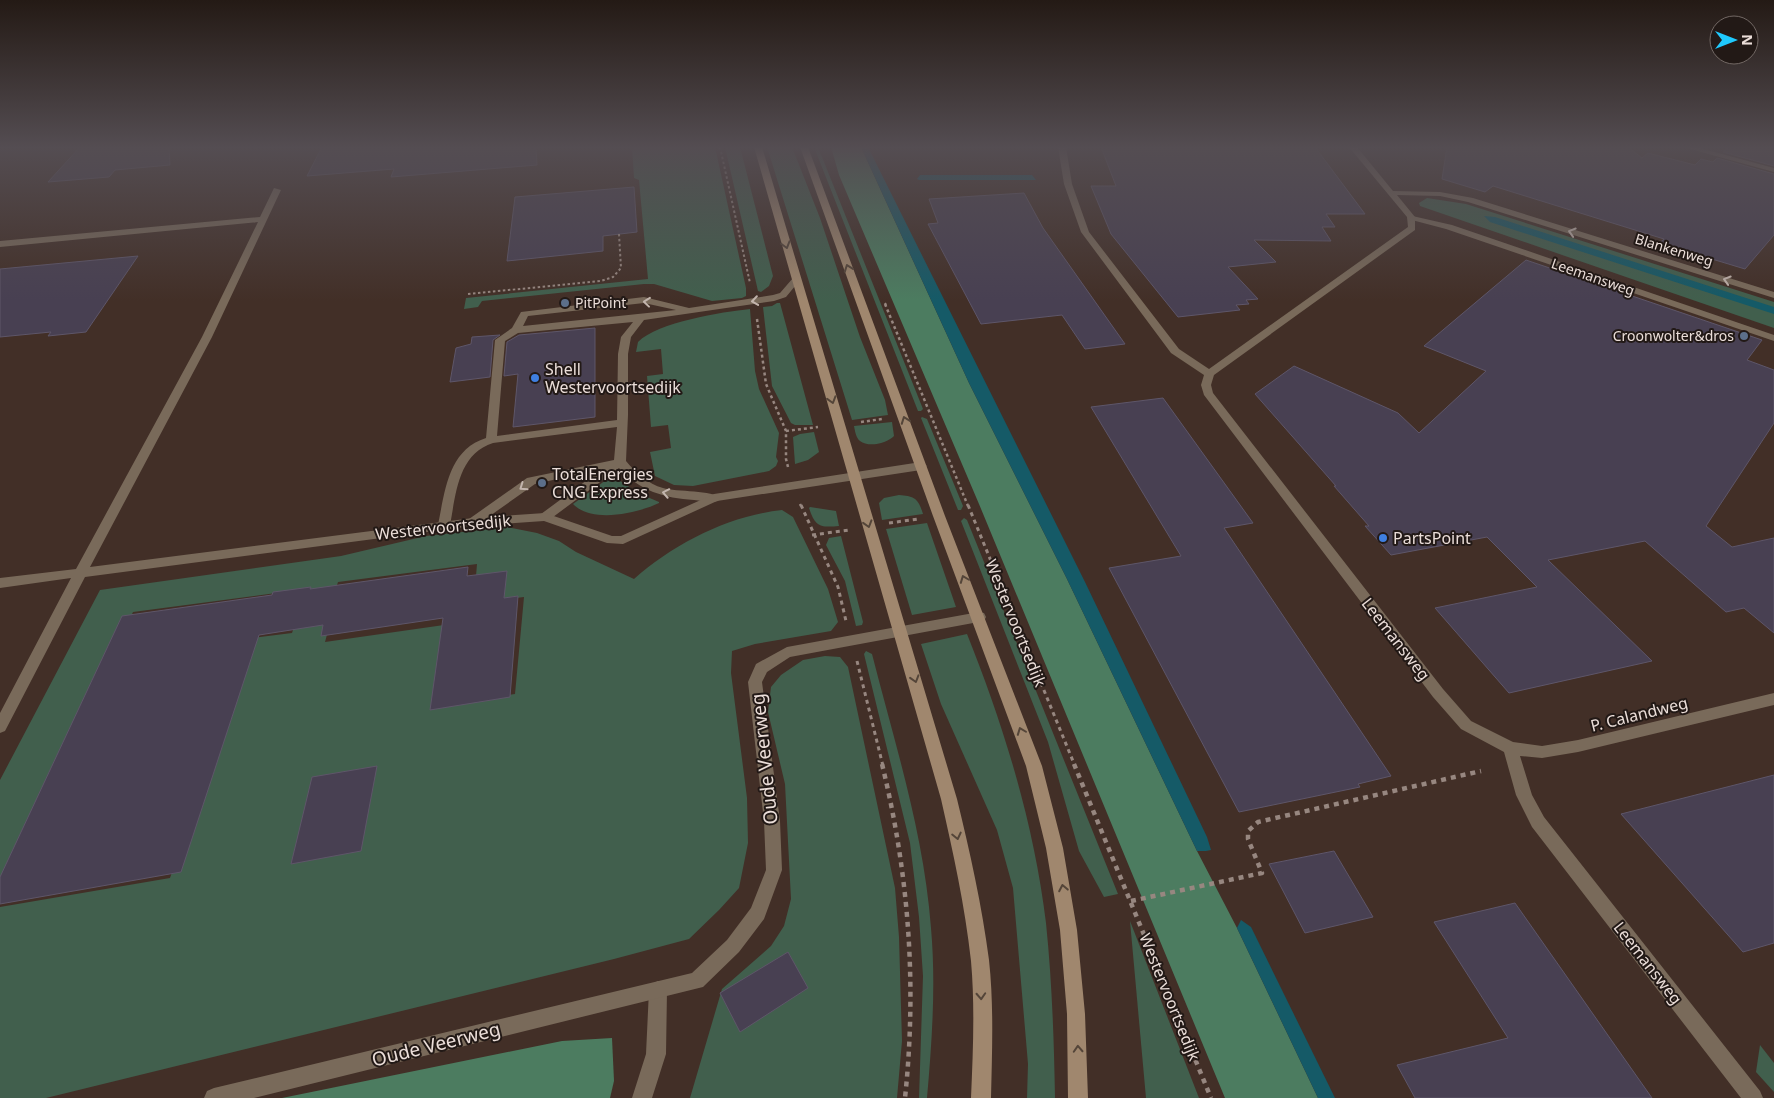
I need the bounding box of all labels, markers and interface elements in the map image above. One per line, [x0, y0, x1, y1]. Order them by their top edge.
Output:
north arrow [1709, 15, 1759, 65]
text: N [1738, 34, 1757, 46]
one-way arrow [1569, 228, 1577, 238]
street label: Blankenweg [1633, 229, 1716, 270]
one-way arrow [780, 240, 791, 249]
street label: Leemansweg [1549, 253, 1637, 300]
one-way arrow [844, 264, 854, 273]
one-way arrow [1724, 276, 1732, 286]
place label: PitPoint [575, 293, 626, 312]
one-way arrow [751, 295, 759, 306]
one-way arrow [642, 296, 650, 307]
marker: PitPoint [559, 297, 571, 309]
place label: Croonwolter&dros [1613, 326, 1734, 345]
marker: Croonwolter&dros [1738, 330, 1750, 342]
place label: Shell Westervoortsedijk [545, 358, 681, 398]
marker: Shell Westervoortsedijk [529, 372, 541, 384]
one-way arrow [827, 396, 837, 404]
one-way arrow [901, 417, 911, 425]
place label: TotalEnergies CNG Express [552, 463, 653, 503]
marker: TotalEnergies CNG Express [536, 477, 548, 489]
one-way arrow [519, 481, 528, 490]
one-way arrow [662, 488, 670, 498]
street label: Westervoortsedijk [374, 509, 512, 545]
one-way arrow [863, 519, 873, 527]
place label: PartsPoint [1393, 527, 1471, 549]
marker: PartsPoint [1377, 532, 1389, 544]
street label: Westervoortsedijk [980, 556, 1052, 691]
one-way arrow [960, 575, 970, 584]
street label: Leemansweg [1357, 593, 1435, 685]
one-way arrow [909, 674, 919, 682]
street label: P. Calandweg [1588, 691, 1690, 737]
street label: Oude Veerweg [744, 692, 784, 826]
one-way arrow [1017, 727, 1027, 736]
one-way arrow [951, 831, 962, 840]
one-way arrow [1058, 883, 1068, 892]
street label: Leemansweg [1609, 917, 1687, 1009]
street label: Westervoortsedijk [1134, 930, 1206, 1065]
one-way arrow [975, 992, 986, 1000]
street label: Oude Veerweg [369, 1015, 503, 1073]
one-way arrow [1072, 1045, 1083, 1053]

